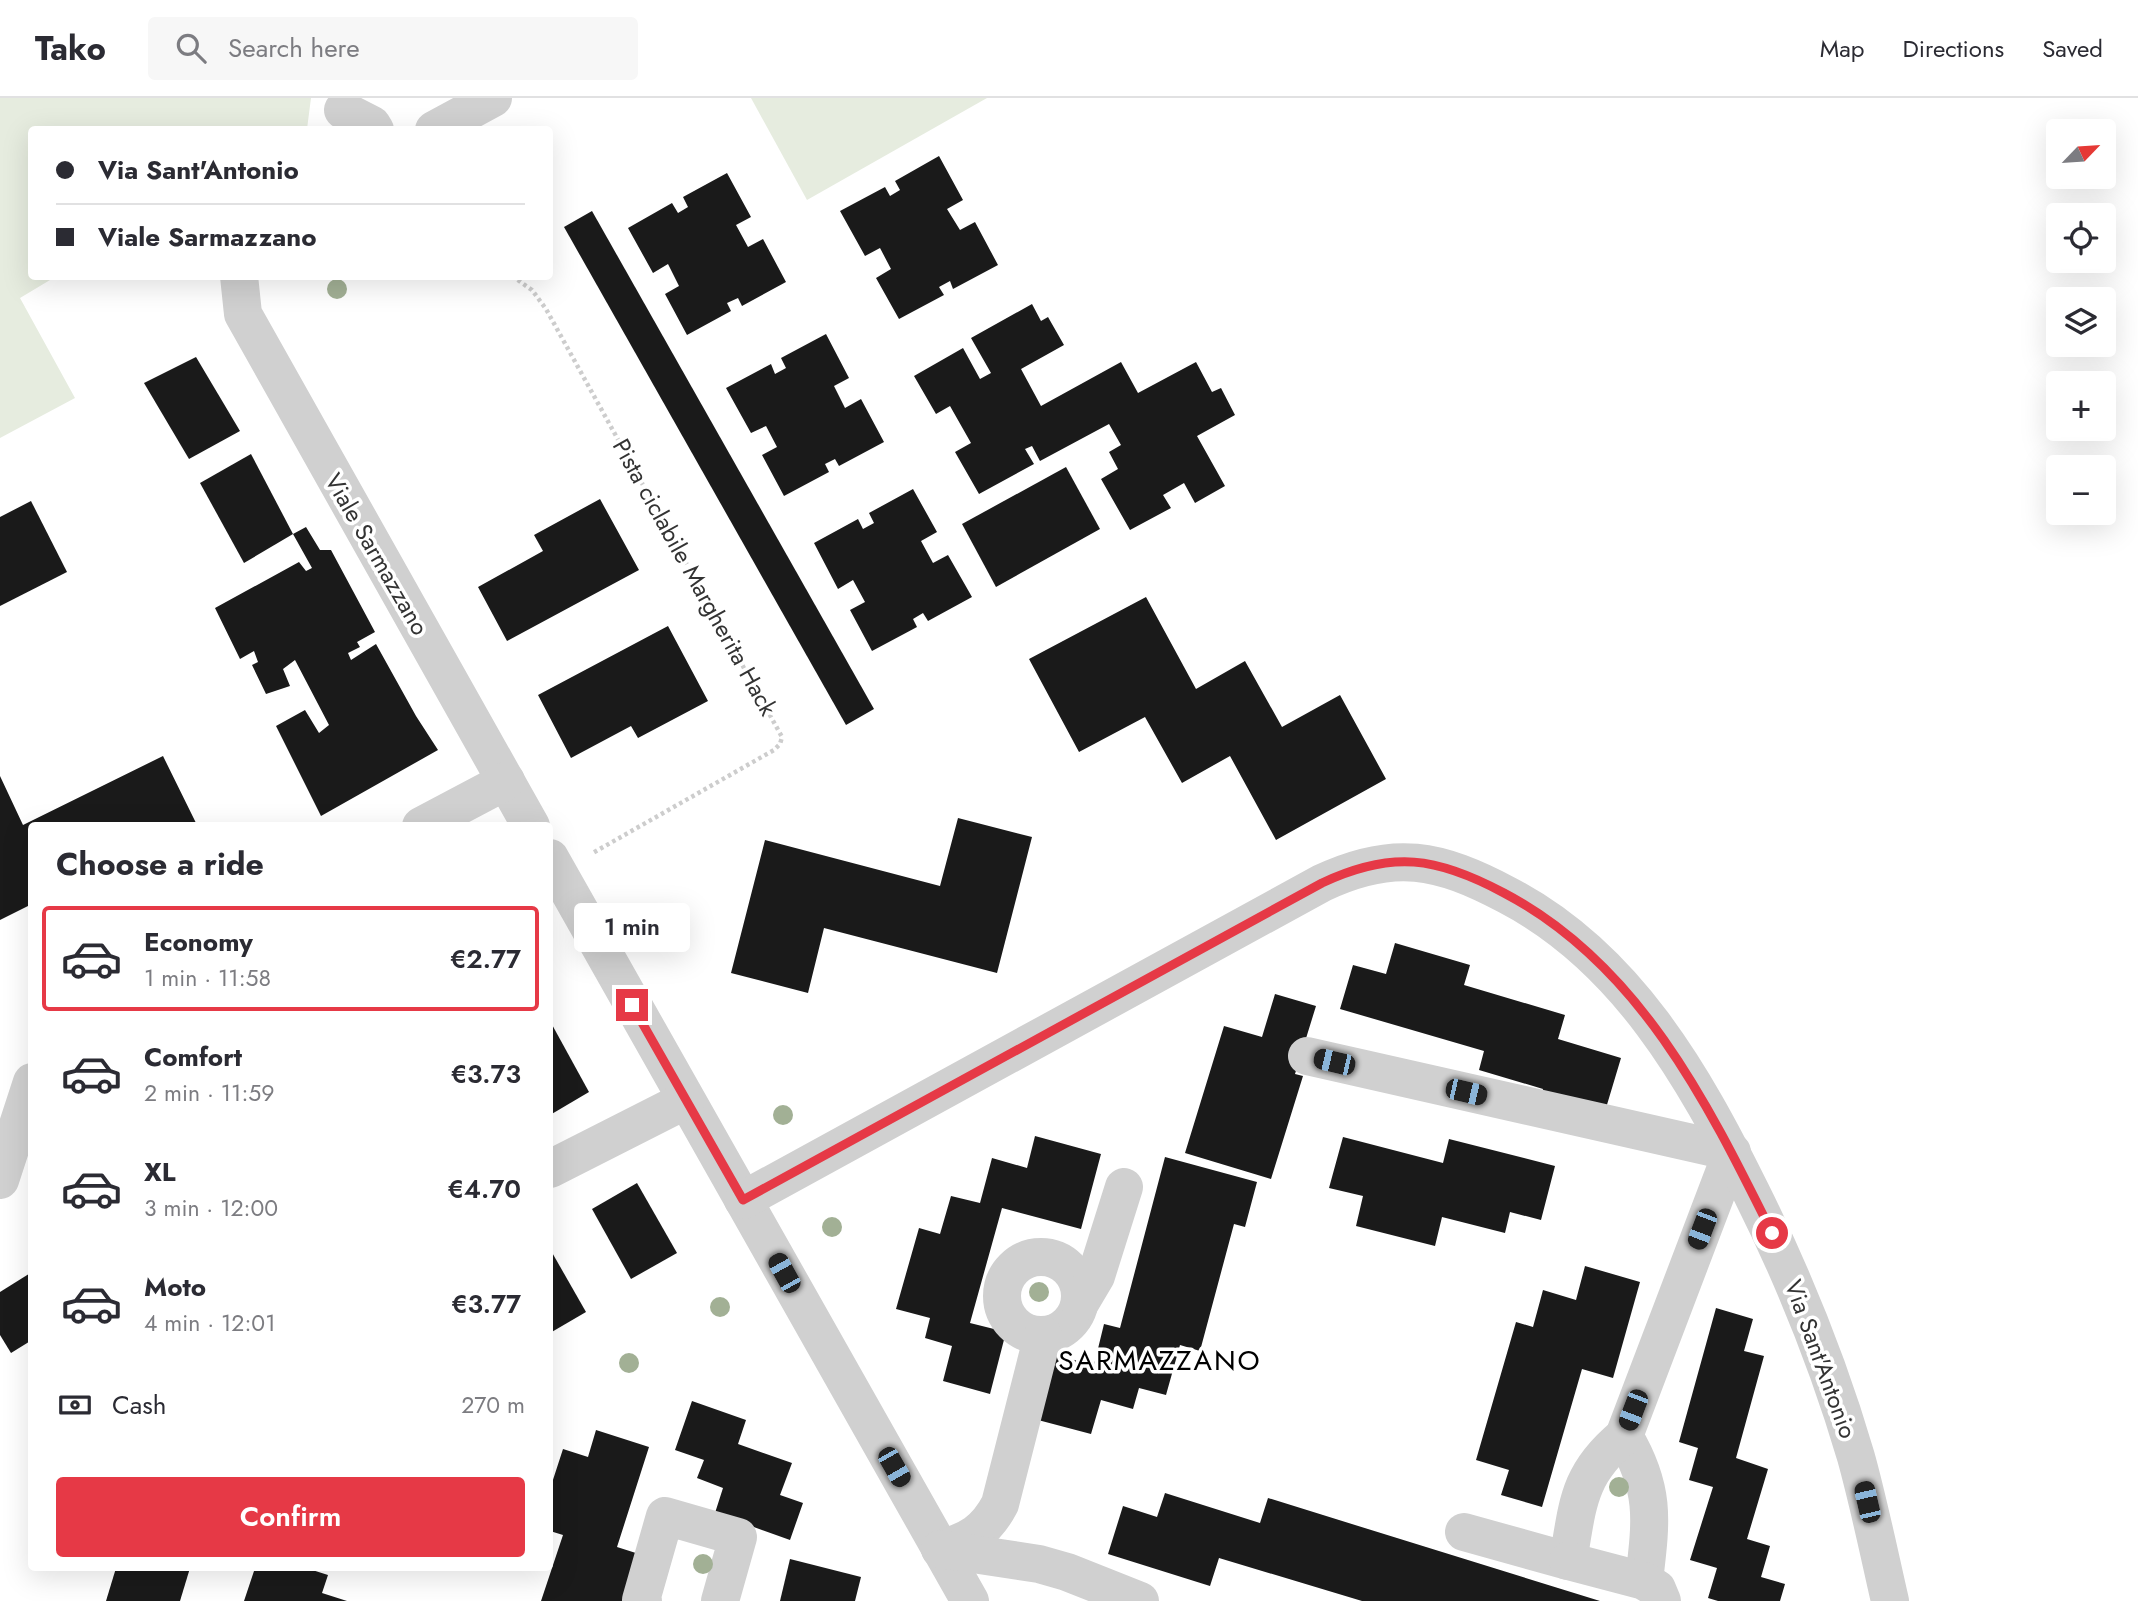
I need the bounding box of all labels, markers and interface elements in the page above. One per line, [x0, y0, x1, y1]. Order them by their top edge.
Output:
search box [148, 17, 638, 80]
text: Tako [35, 25, 106, 72]
icon: search [172, 29, 210, 67]
text: Search here [228, 29, 360, 67]
text: Map [1820, 31, 1865, 66]
text: Directions [1903, 31, 2004, 66]
text: Saved [2042, 31, 2103, 66]
north arrow [2046, 119, 2116, 189]
map controls [2046, 119, 2116, 525]
text: Via Sant'Antonio [98, 151, 299, 189]
button: locate [2046, 203, 2116, 273]
text: Viale Sarmazzano [98, 218, 317, 256]
button: layers [2046, 287, 2116, 357]
button: + [2046, 371, 2116, 441]
street label: Pista ciclabile Margherita Hack [604, 432, 786, 722]
button: − [2046, 455, 2116, 525]
street label: Viale Sarmazzano [316, 466, 438, 642]
text: Choose a ride [56, 841, 264, 887]
callout: 1 min [574, 904, 690, 953]
text: 1 min [604, 910, 660, 944]
text: Economy [144, 923, 253, 961]
icon: car [60, 927, 123, 990]
text: €2.77 [450, 940, 521, 978]
text: 1 min · 11:58 [144, 961, 271, 995]
route end [616, 989, 648, 1021]
text: Comfort [144, 1038, 242, 1076]
icon: car [60, 1042, 123, 1105]
car [1312, 1047, 1357, 1077]
text: €3.73 [451, 1055, 521, 1093]
text: 2 min · 11:59 [144, 1076, 275, 1110]
car [1444, 1077, 1489, 1107]
text: XL [144, 1153, 176, 1191]
icon: car [60, 1157, 123, 1220]
text: €4.70 [447, 1170, 521, 1208]
text: 3 min · 12:00 [144, 1191, 278, 1225]
car [1685, 1206, 1720, 1252]
route start [1756, 1217, 1788, 1249]
car [765, 1250, 804, 1296]
text: Moto [144, 1268, 206, 1306]
icon: car [60, 1272, 123, 1335]
street label: Via Sant'Antonio [1776, 1275, 1866, 1443]
text: €3.77 [451, 1285, 521, 1323]
text: 4 min · 12:01 [144, 1306, 276, 1340]
district label: SARMAZZANO [1058, 1340, 1262, 1381]
icon: cash [56, 1386, 94, 1424]
text: Cash [112, 1386, 166, 1424]
car [1616, 1387, 1651, 1433]
text: 270 m [461, 1388, 525, 1422]
car [875, 1444, 914, 1490]
button: Confirm [56, 1477, 525, 1557]
car [1853, 1479, 1882, 1525]

